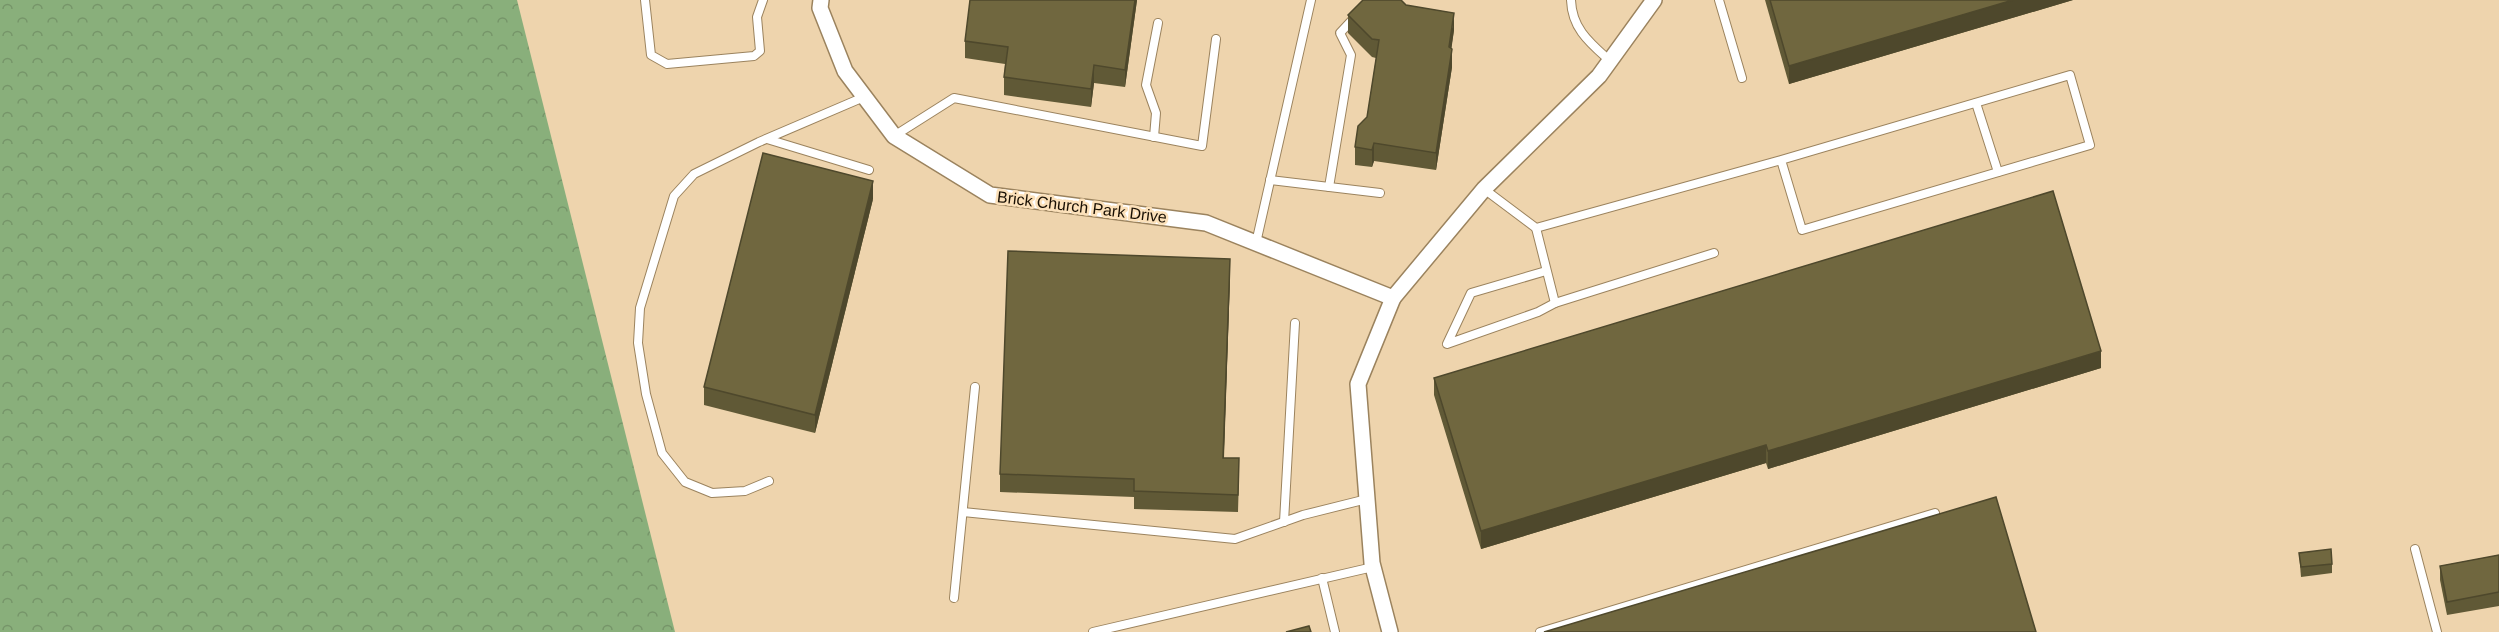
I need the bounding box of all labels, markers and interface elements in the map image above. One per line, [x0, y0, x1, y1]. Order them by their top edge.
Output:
street label: Brick Church Park Drive [996, 188, 1168, 226]

